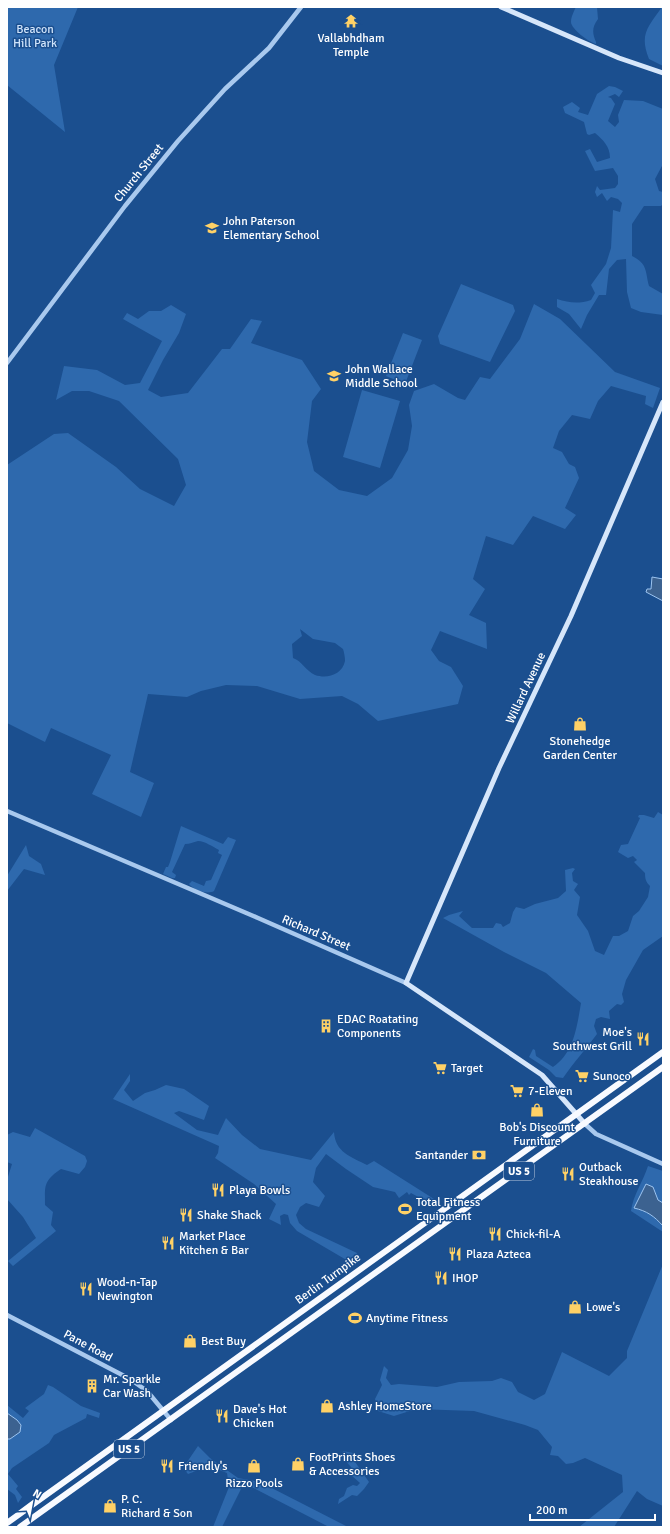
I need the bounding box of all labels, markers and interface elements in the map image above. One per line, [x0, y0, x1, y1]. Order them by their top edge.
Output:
temple icon: Vallabhdham Temple [343, 13, 359, 29]
park label: Beacon Hill Park [13, 22, 57, 51]
place label: Vallabhdham Temple [318, 31, 384, 60]
street label: Church Street [111, 141, 167, 205]
place label: John Paterson Elementary School [223, 214, 320, 243]
school or university icon: John Paterson Elementary School [204, 220, 220, 236]
place label: John Wallace Middle School [345, 362, 418, 391]
school or university icon: John Wallace Middle School [326, 368, 342, 384]
street label: Willard Avenue [503, 650, 549, 726]
shop icon: Stonehedge Garden Center [572, 716, 588, 732]
place label: Stonehedge Garden Center [543, 734, 618, 763]
street label: Richard Street [279, 912, 353, 954]
place label: EDAC Roatating Components [337, 1012, 418, 1041]
building icon: EDAC Roatating Components [318, 1018, 334, 1034]
place label: Moe's Southwest Grill [553, 1025, 632, 1054]
restaurant icon: Moe's Southwest Grill [635, 1031, 651, 1047]
supermarket icon: Target [432, 1060, 448, 1076]
place label: Target [451, 1061, 483, 1076]
supermarket icon: Sunoco [574, 1068, 590, 1084]
place label: Sunoco [593, 1069, 631, 1084]
supermarket icon: 7-Eleven [509, 1083, 525, 1099]
place label: 7-Eleven [528, 1084, 573, 1099]
shop icon: Bob's Discount Furniture [529, 1102, 545, 1118]
place label: Bob's Discount Furniture [499, 1120, 575, 1149]
bank icon: Santander [471, 1147, 487, 1163]
place label: Santander [415, 1148, 469, 1163]
place label: Outback Steakhouse [579, 1160, 638, 1189]
road number: US 5 [504, 1162, 534, 1180]
restaurant icon: Outback Steakhouse [560, 1166, 576, 1182]
restaurant icon: Playa Bowls [210, 1182, 226, 1198]
place label: Playa Bowls [229, 1183, 290, 1198]
place label: Total Fitness Equipment [416, 1195, 480, 1224]
sports icon: Total Fitness Equipment [397, 1201, 413, 1217]
restaurant icon: Shake Shack [178, 1207, 194, 1223]
place label: Shake Shack [197, 1208, 262, 1223]
restaurant icon: Chick-fil-A [487, 1226, 503, 1242]
place label: Chick-fil-A [506, 1227, 561, 1242]
place label: Market Place Kitchen & Bar [179, 1229, 249, 1258]
restaurant icon: Market Place Kitchen & Bar [160, 1235, 176, 1251]
restaurant icon: Plaza Azteca [447, 1246, 463, 1262]
place label: Plaza Azteca [466, 1247, 531, 1262]
street label: Berlin Turnpike [292, 1250, 364, 1308]
restaurant icon: IHOP [433, 1270, 449, 1286]
place label: IHOP [452, 1271, 479, 1286]
place label: Wood-n-Tap Newington [97, 1275, 157, 1304]
restaurant icon: Wood-n-Tap Newington [78, 1281, 94, 1297]
shop icon: Lowe's [567, 1299, 583, 1315]
place label: Lowe's [586, 1300, 620, 1315]
sports icon: Anytime Fitness [347, 1310, 363, 1326]
place label: Anytime Fitness [366, 1311, 448, 1326]
street label: Pane Road [61, 1327, 115, 1365]
shop icon: Best Buy [182, 1333, 198, 1349]
place label: Best Buy [201, 1334, 246, 1349]
place label: Mr. Sparkle Car Wash [103, 1372, 161, 1401]
building icon: Mr. Sparkle Car Wash [84, 1378, 100, 1394]
shop icon: Ashley HomeStore [319, 1398, 335, 1414]
place label: Ashley HomeStore [338, 1399, 432, 1414]
place label: Dave's Hot Chicken [233, 1402, 287, 1431]
restaurant icon: Dave's Hot Chicken [214, 1408, 230, 1424]
road number: US 5 [114, 1440, 144, 1458]
place label: FootPrints Shoes & Accessories [309, 1450, 395, 1479]
shop icon: FootPrints Shoes & Accessories [290, 1456, 306, 1472]
restaurant icon: Friendly's [159, 1458, 175, 1474]
shop icon: Rizzo Pools [246, 1458, 262, 1474]
place label: Friendly's [178, 1459, 227, 1474]
place label: Rizzo Pools [225, 1476, 283, 1491]
north arrow [12, 1482, 52, 1522]
text: N [30, 1486, 44, 1501]
place label: P. C. Richard & Son [121, 1492, 193, 1521]
scale bar [530, 1496, 655, 1522]
shop icon: P. C. Richard & Son [102, 1498, 118, 1514]
text: 200 m [536, 1503, 568, 1518]

